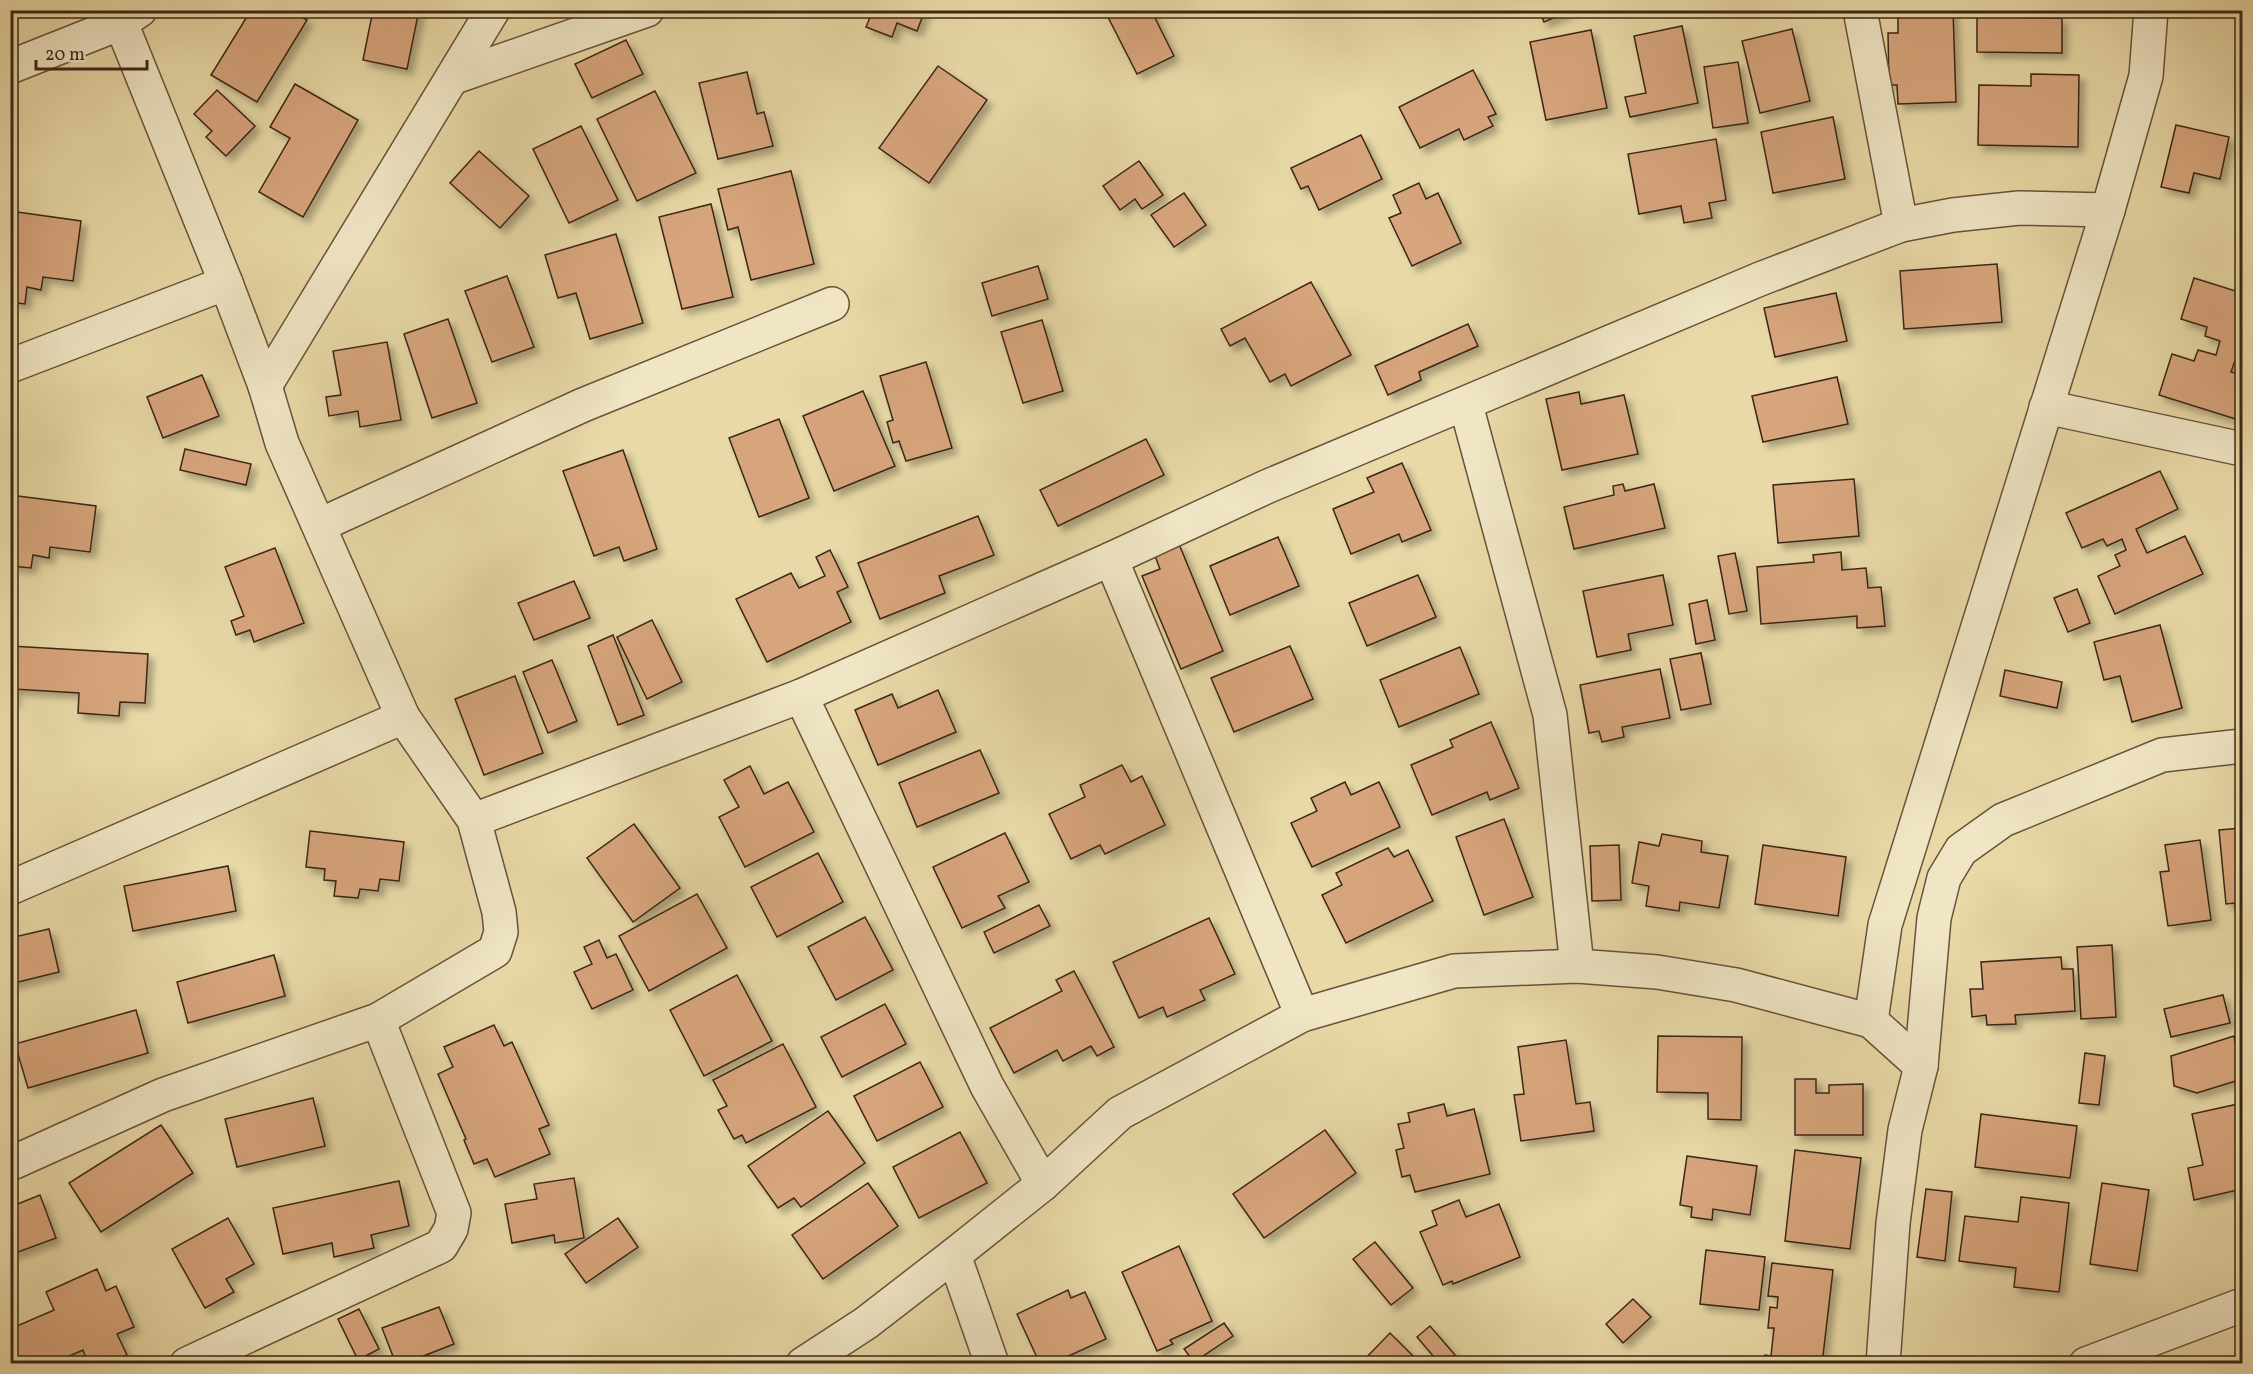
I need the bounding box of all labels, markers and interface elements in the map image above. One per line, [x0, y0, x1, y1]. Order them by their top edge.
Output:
scale bar [36, 33, 147, 71]
text: 20 m [45, 43, 85, 68]

